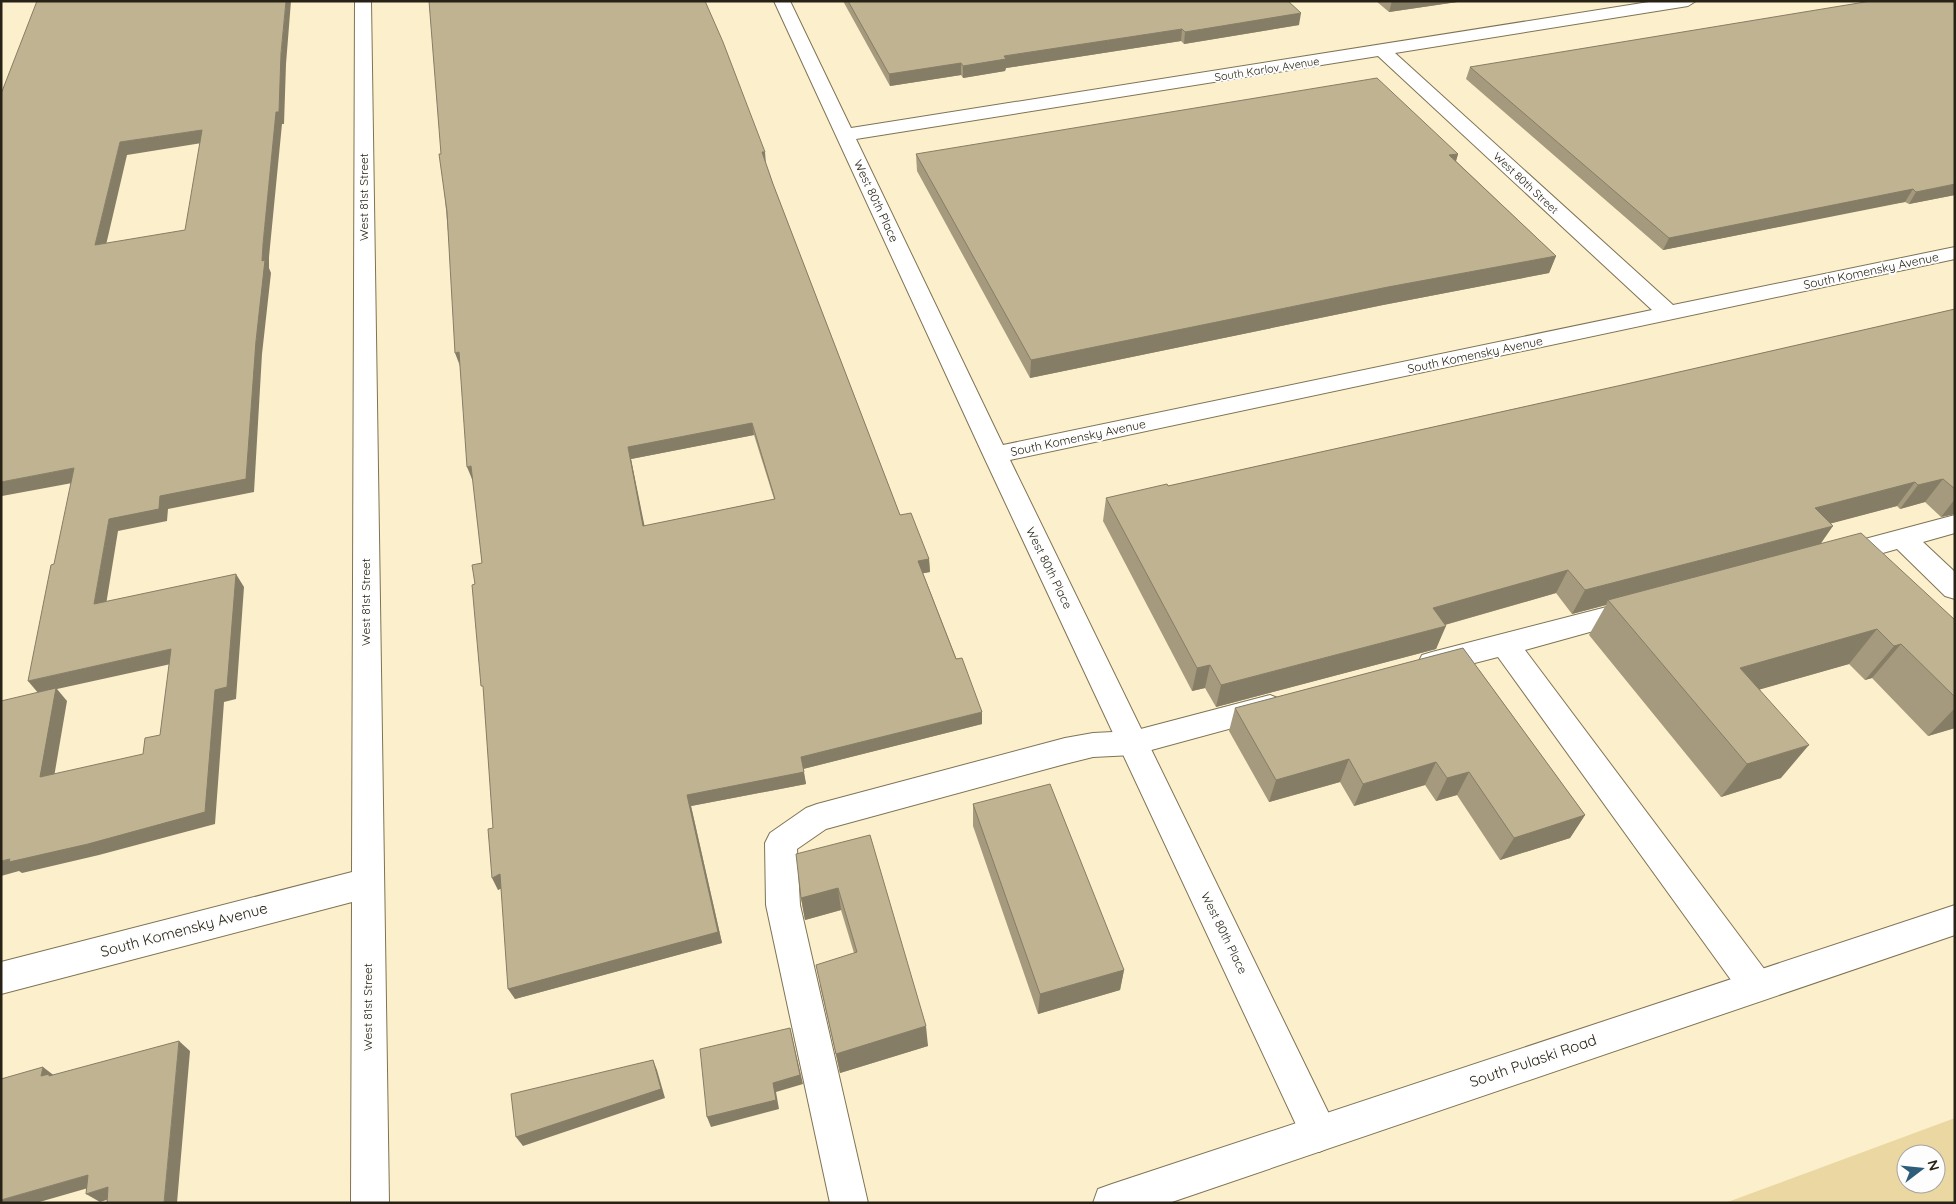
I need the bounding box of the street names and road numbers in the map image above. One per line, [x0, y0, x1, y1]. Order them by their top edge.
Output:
street label: South Karlov Avenue [1214, 54, 1320, 84]
street label: West 80th Street [1490, 149, 1562, 217]
street label: West 81st Street [356, 153, 371, 241]
street label: West 80th Place [851, 157, 902, 245]
street label: South Komensky Avenue [1802, 249, 1940, 292]
street label: South Komensky Avenue [1406, 333, 1544, 376]
street label: South Komensky Avenue [1009, 416, 1147, 459]
street label: West 80th Place [1023, 524, 1076, 611]
street label: West 81st Street [358, 558, 373, 646]
street label: West 80th Place [1198, 889, 1251, 976]
street label: South Komensky Avenue [98, 898, 270, 961]
street label: West 81st Street [360, 963, 375, 1051]
street label: South Pulaski Road [1467, 1030, 1599, 1091]

